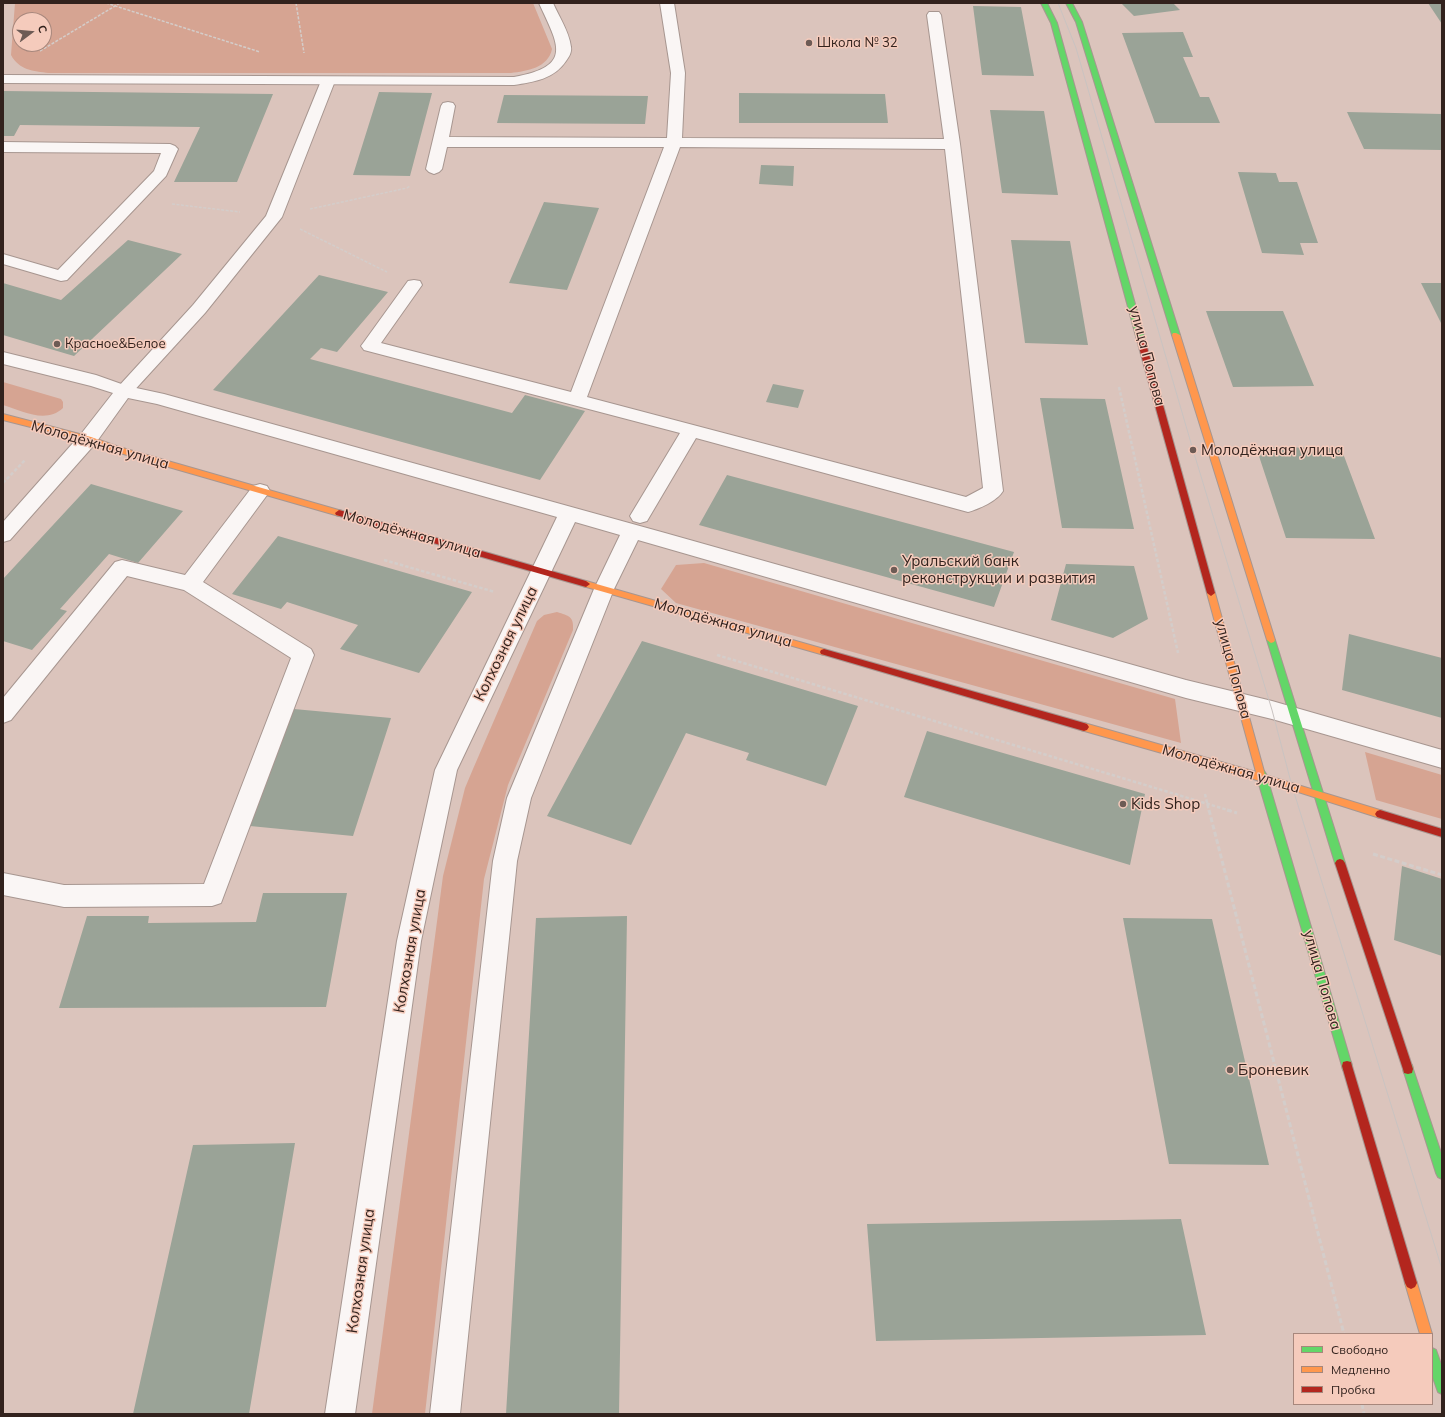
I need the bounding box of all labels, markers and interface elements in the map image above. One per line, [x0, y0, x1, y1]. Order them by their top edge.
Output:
north arrow [12, 12, 52, 52]
text: С [35, 23, 50, 35]
place label: Школа № 32 [817, 35, 898, 51]
marker: Школа № 32 [804, 38, 814, 48]
street label: улица Попова [1125, 304, 1169, 408]
place label: Красное&Белое [65, 336, 166, 352]
marker: Красное&Белое [52, 339, 62, 349]
street label: Молодёжная улица [29, 417, 171, 473]
place label: Молодёжная улица [1201, 441, 1343, 459]
marker: Молодёжная улица [1188, 445, 1198, 455]
street label: Молодёжная улица [341, 506, 483, 562]
place label: Уральский банк реконструкции и развития [902, 552, 1096, 587]
marker: Уральский банк реконструкции и развития [889, 565, 899, 575]
street label: Колхозная улица [470, 584, 542, 704]
street label: Молодёжная улица [652, 595, 794, 651]
street label: улица Попова [1211, 617, 1255, 721]
street label: Молодёжная улица [1160, 741, 1302, 797]
place label: Kids Shop [1131, 795, 1200, 813]
marker: Kids Shop [1118, 799, 1128, 809]
street label: Колхозная улица [390, 888, 430, 1014]
street label: улица Попова [1299, 928, 1345, 1032]
place label: Броневик [1238, 1061, 1309, 1079]
marker: Броневик [1225, 1065, 1235, 1075]
street label: Колхозная улица [343, 1208, 379, 1334]
legend [1293, 1333, 1433, 1405]
text: Свободно [1331, 1342, 1388, 1357]
text: Медленно [1331, 1362, 1390, 1377]
text: Пробка [1331, 1382, 1375, 1397]

